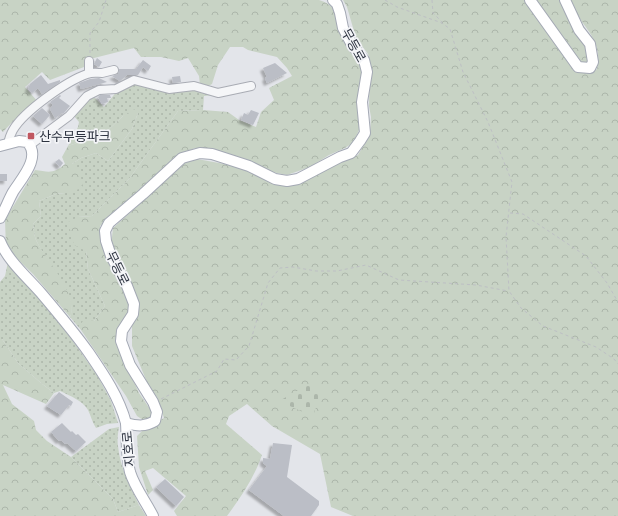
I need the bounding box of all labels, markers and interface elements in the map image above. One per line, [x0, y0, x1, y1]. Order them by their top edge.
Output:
street label: 무등로 [338, 25, 370, 65]
place label: 산수무등파크 [39, 128, 111, 144]
marker: 산수무등파크 [26, 131, 36, 141]
street label: 무등로 [103, 248, 133, 288]
street label: 지호로 [118, 430, 138, 468]

